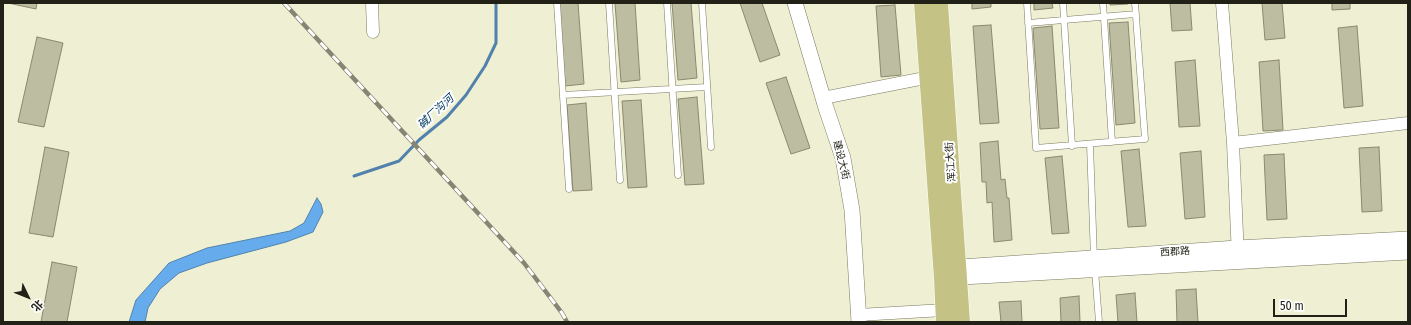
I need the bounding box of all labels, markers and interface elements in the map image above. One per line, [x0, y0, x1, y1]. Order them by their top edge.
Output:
water label: 碱厂沟河 [415, 92, 457, 132]
street label: 建设大街 [830, 139, 852, 181]
street label: 浑江大街 [944, 142, 958, 182]
street label: 西郡路 [1160, 245, 1190, 259]
north arrow [8, 277, 48, 317]
scale bar [1275, 291, 1349, 317]
text: 北 [29, 297, 46, 314]
text: 50 m [1280, 299, 1304, 313]

